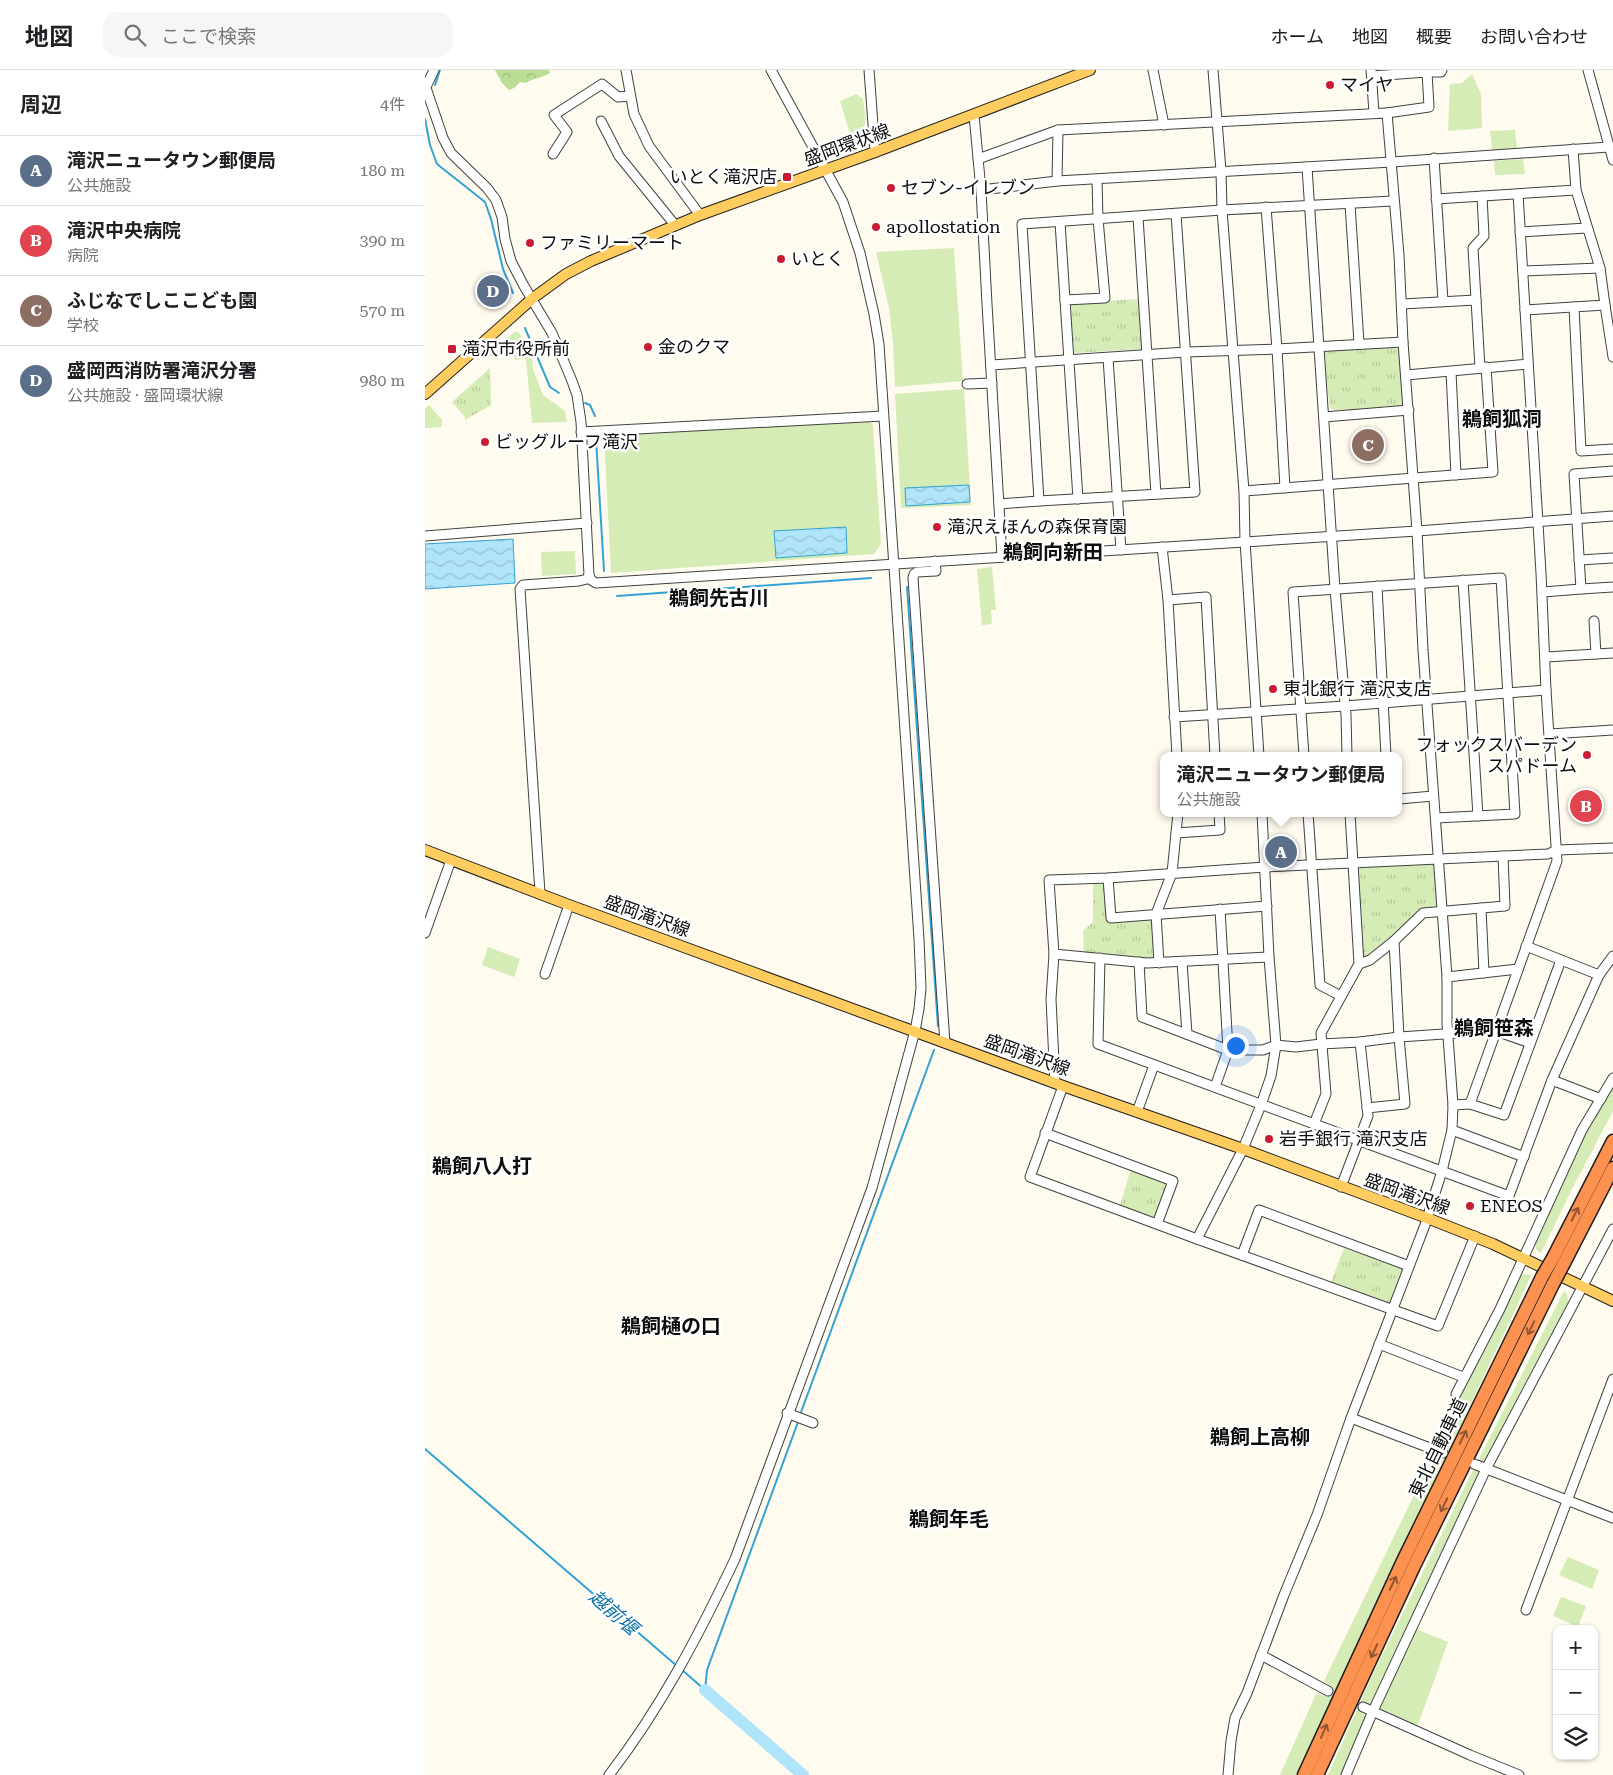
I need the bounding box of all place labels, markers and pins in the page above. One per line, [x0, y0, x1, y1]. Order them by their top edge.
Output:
place label: マイヤ [1340, 74, 1393, 95]
marker: マイヤ [1324, 79, 1336, 91]
place label: いとく滝沢店 [670, 166, 777, 187]
marker: いとく滝沢店 [781, 171, 793, 183]
place label: セブン-イレブン [901, 177, 1035, 198]
marker: セブン-イレブン [885, 182, 897, 194]
place label: apollostation [886, 216, 1001, 237]
marker: apollostation [870, 221, 882, 233]
place label: ファミリーマート [540, 232, 684, 253]
marker: ファミリーマート [524, 237, 536, 249]
place label: いとく [791, 248, 844, 269]
marker: いとく [775, 253, 787, 265]
pin: D [477, 272, 509, 310]
place label: 金のクマ [658, 336, 730, 357]
place label: 滝沢市役所前 [462, 338, 570, 359]
marker: 金のクマ [642, 341, 654, 353]
marker: 滝沢市役所前 [446, 343, 458, 355]
pin: C [1352, 426, 1384, 464]
place label: ビッグルーフ滝沢 [495, 431, 638, 452]
marker: ビッグルーフ滝沢 [479, 436, 491, 448]
place label: 滝沢えほんの森保育園 [947, 516, 1127, 537]
marker: 滝沢えほんの森保育園 [931, 521, 943, 533]
place label: 東北銀行 滝沢支店 [1283, 678, 1432, 699]
marker: 東北銀行 滝沢支店 [1267, 683, 1279, 695]
place label: フォックスバーデン スパドーム [1416, 734, 1577, 776]
marker: フォックスバーデン スパドーム [1581, 749, 1593, 761]
pin: B [1570, 787, 1602, 825]
pin: A [1265, 833, 1297, 871]
place label: 岩手銀行 滝沢支店 [1279, 1128, 1428, 1149]
marker: 岩手銀行 滝沢支店 [1263, 1133, 1275, 1145]
place label: ENEOS [1480, 1195, 1543, 1216]
marker: ENEOS [1464, 1200, 1476, 1212]

